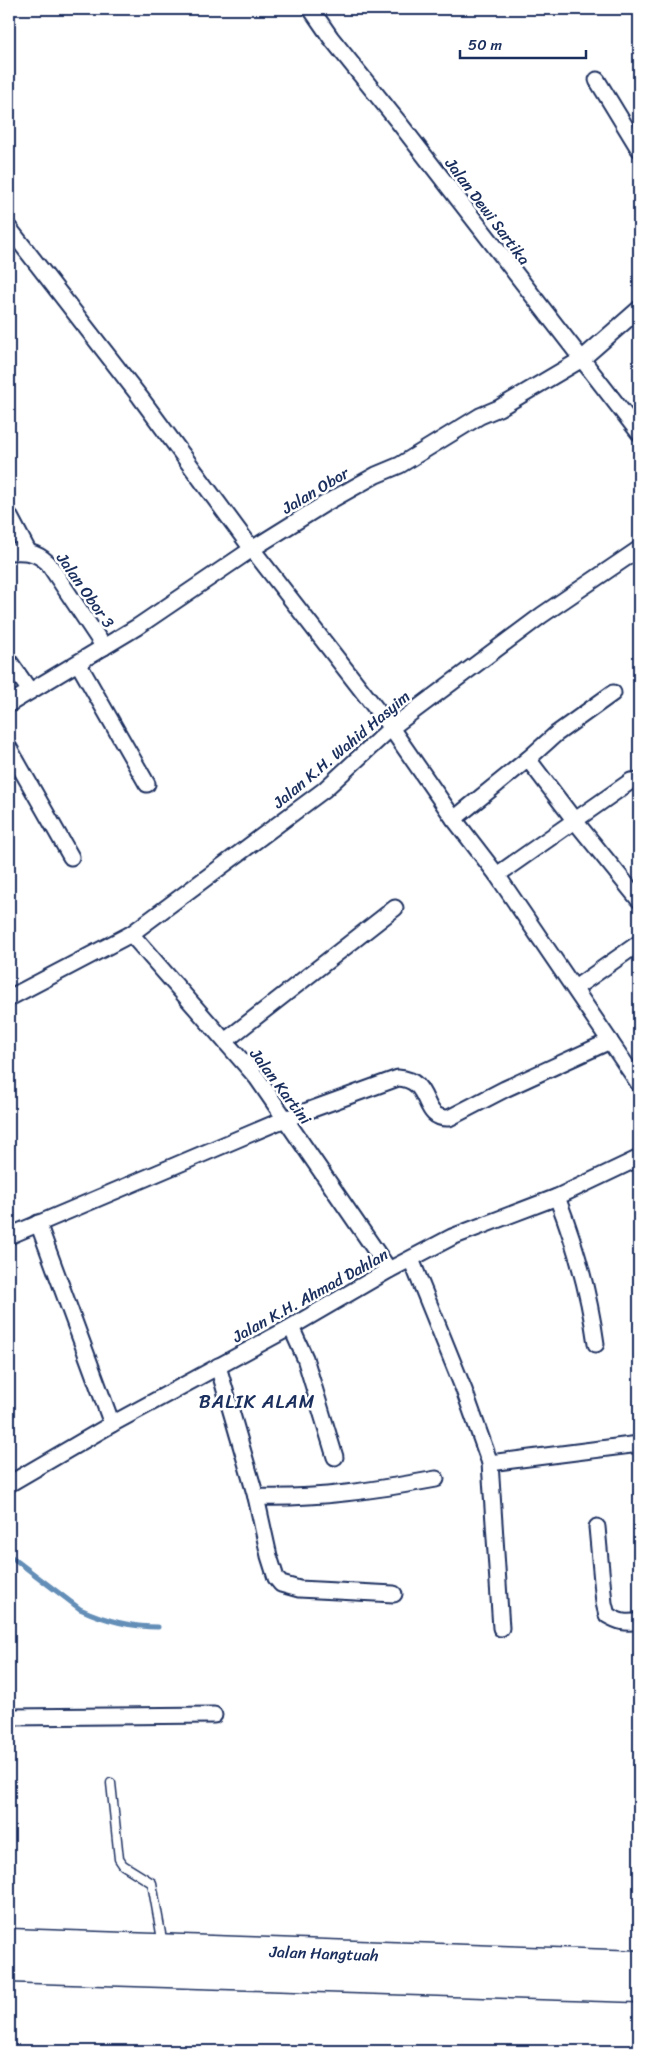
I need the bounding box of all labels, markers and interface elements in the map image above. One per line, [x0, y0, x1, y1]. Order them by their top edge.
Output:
scale bar [460, 28, 587, 60]
text: 50 m [468, 32, 503, 58]
street label: Jalan Dewi Sartika [437, 150, 538, 272]
street label: Jalan Obor [275, 458, 356, 523]
street label: Jalan Obor 3 [48, 545, 123, 635]
street label: Jalan K.H. Wahid Hasyim [265, 683, 417, 817]
street label: Jalan Kartini [241, 1041, 320, 1131]
street label: Jalan K.H. Ahmad Dahlan [226, 1240, 394, 1351]
district label: BALIK ALAM [199, 1385, 315, 1418]
street label: Jalan Hangtuah [268, 1937, 379, 1970]

